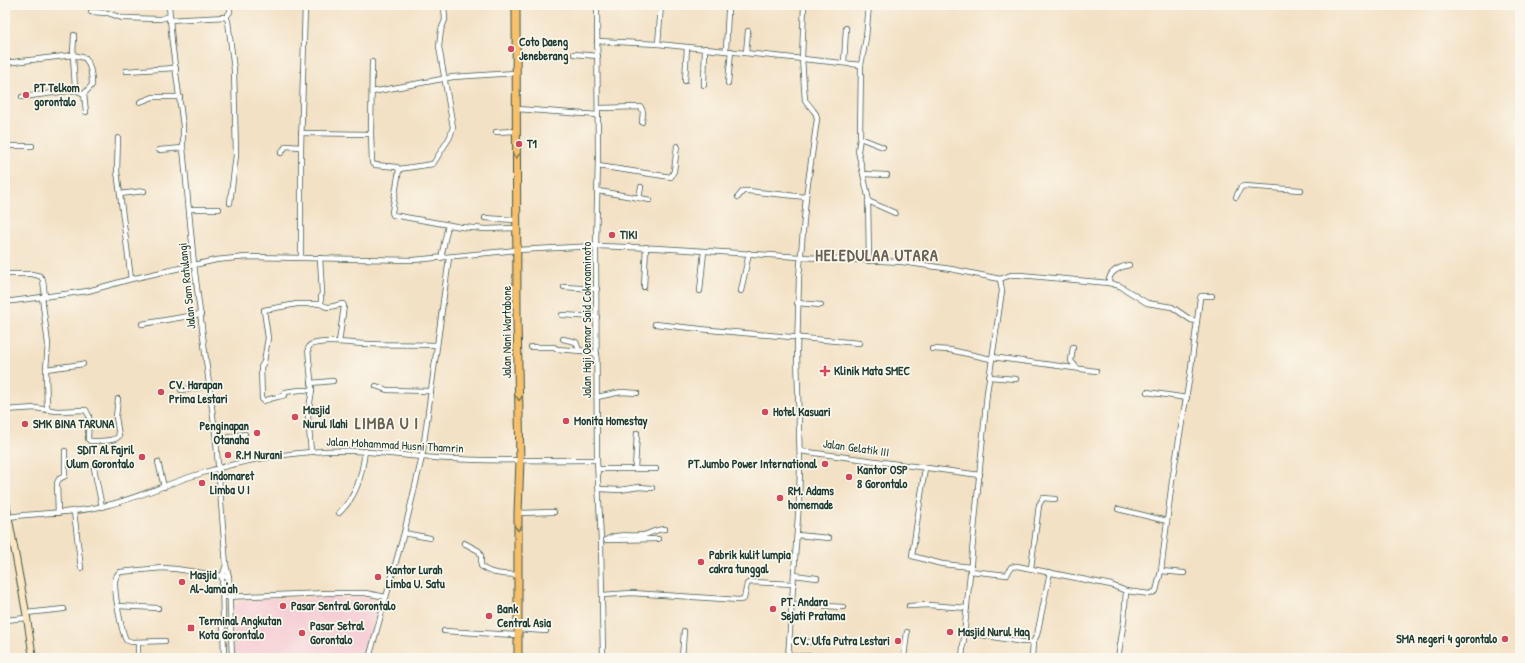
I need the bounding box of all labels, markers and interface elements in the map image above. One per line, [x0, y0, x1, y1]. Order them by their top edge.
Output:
place label: Coto Daeng Jeneberang [519, 33, 569, 65]
marker: Coto Daeng Jeneberang [506, 44, 516, 54]
place label: PT Telkom gorontalo [34, 79, 80, 111]
marker: PT Telkom gorontalo [21, 90, 31, 100]
place label: T1 [526, 135, 538, 152]
marker: T1 [514, 139, 524, 149]
one-way arrow [512, 153, 520, 159]
place label: TIKI [619, 226, 638, 243]
marker: TIKI [607, 230, 617, 240]
street label: Jalan Sam Ratulangi [174, 242, 199, 330]
street label: Jalan Haji Oemar Said Cokroaminoto [578, 242, 595, 398]
district label: HELEDULAA UTARA [815, 244, 939, 266]
street label: Jalan Nani Wartabone [498, 285, 515, 378]
place label: Klinik Mata SMEC [834, 362, 910, 379]
marker: Klinik Mata SMEC [819, 365, 831, 377]
place label: CV. Harapan Prima Lestari [169, 376, 228, 407]
marker: CV. Harapan Prima Lestari [156, 387, 166, 397]
one-way arrow [515, 395, 523, 401]
place label: Masjid Nurul Ilahi [303, 401, 348, 432]
place label: Hotel Kasuari [773, 403, 831, 420]
marker: Hotel Kasuari [760, 407, 770, 417]
marker: Masjid Nurul Ilahi [290, 412, 300, 422]
district label: LIMBA U I [355, 412, 419, 434]
place label: Monita Homestay [574, 412, 648, 430]
place label: SMK BINA TARUNA [33, 415, 114, 432]
marker: Monita Homestay [561, 416, 571, 426]
place label: Penginapan Otanaha [200, 417, 250, 448]
marker: SMK BINA TARUNA [20, 419, 30, 429]
marker: Penginapan Otanaha [252, 428, 262, 438]
street label: Jalan Mohammad Husni Thamrin [326, 432, 464, 457]
street label: Jalan Gelatik III [822, 434, 890, 461]
place label: SDIT Al Fajril Ulum Gorontalo [66, 441, 135, 472]
place label: R.M Nurani [236, 446, 283, 463]
marker: R.M Nurani [223, 450, 233, 460]
marker: SDIT Al Fajril Ulum Gorontalo [137, 452, 147, 462]
place label: PT.Jumbo Power International [688, 455, 818, 472]
marker: PT.Jumbo Power International [820, 459, 830, 469]
place label: Kantor OSP 8 Gorontalo [857, 461, 908, 492]
place label: Indomaret Limba U I [210, 467, 255, 498]
marker: Kantor OSP 8 Gorontalo [844, 472, 854, 482]
marker: Indomaret Limba U I [197, 478, 207, 488]
place label: RM. Adams homemade [788, 482, 834, 513]
marker: RM. Adams homemade [775, 493, 785, 503]
one-way arrow [514, 525, 522, 531]
place label: Pabrik kulit lumpia cakra tunggal [709, 546, 791, 578]
marker: Pabrik kulit lumpia cakra tunggal [696, 557, 706, 567]
place label: Kantor Lurah Limba U. Satu [386, 561, 445, 592]
place label: Masjid Al-Jama'ah [190, 566, 239, 597]
marker: Kantor Lurah Limba U. Satu [373, 572, 383, 582]
marker: Masjid Al-Jama'ah [177, 577, 187, 587]
place label: PT. Andara Sejati Pratama [781, 593, 845, 624]
place label: Pasar Sentral Gorontalo [291, 597, 396, 614]
place label: Bank Central Asia [497, 600, 551, 631]
marker: Pasar Sentral Gorontalo [278, 601, 288, 611]
marker: PT. Andara Sejati Pratama [768, 604, 778, 614]
marker: Bank Central Asia [484, 611, 494, 621]
place label: Terminal Angkutan Kota Gorontalo [198, 612, 282, 643]
place label: Pasar Setral Gorontalo [310, 617, 365, 648]
marker: Terminal Angkutan Kota Gorontalo [186, 623, 196, 633]
place label: Masjid Nurul Haq [958, 623, 1030, 641]
marker: Masjid Nurul Haq [945, 627, 955, 637]
marker: Pasar Setral Gorontalo [297, 628, 307, 638]
place label: SMA negeri 4 gorontalo [1396, 630, 1497, 648]
place label: CV. Ulfa Putra Lestari [793, 632, 890, 649]
marker: SMA negeri 4 gorontalo [1500, 634, 1510, 644]
marker: CV. Ulfa Putra Lestari [893, 636, 903, 646]

